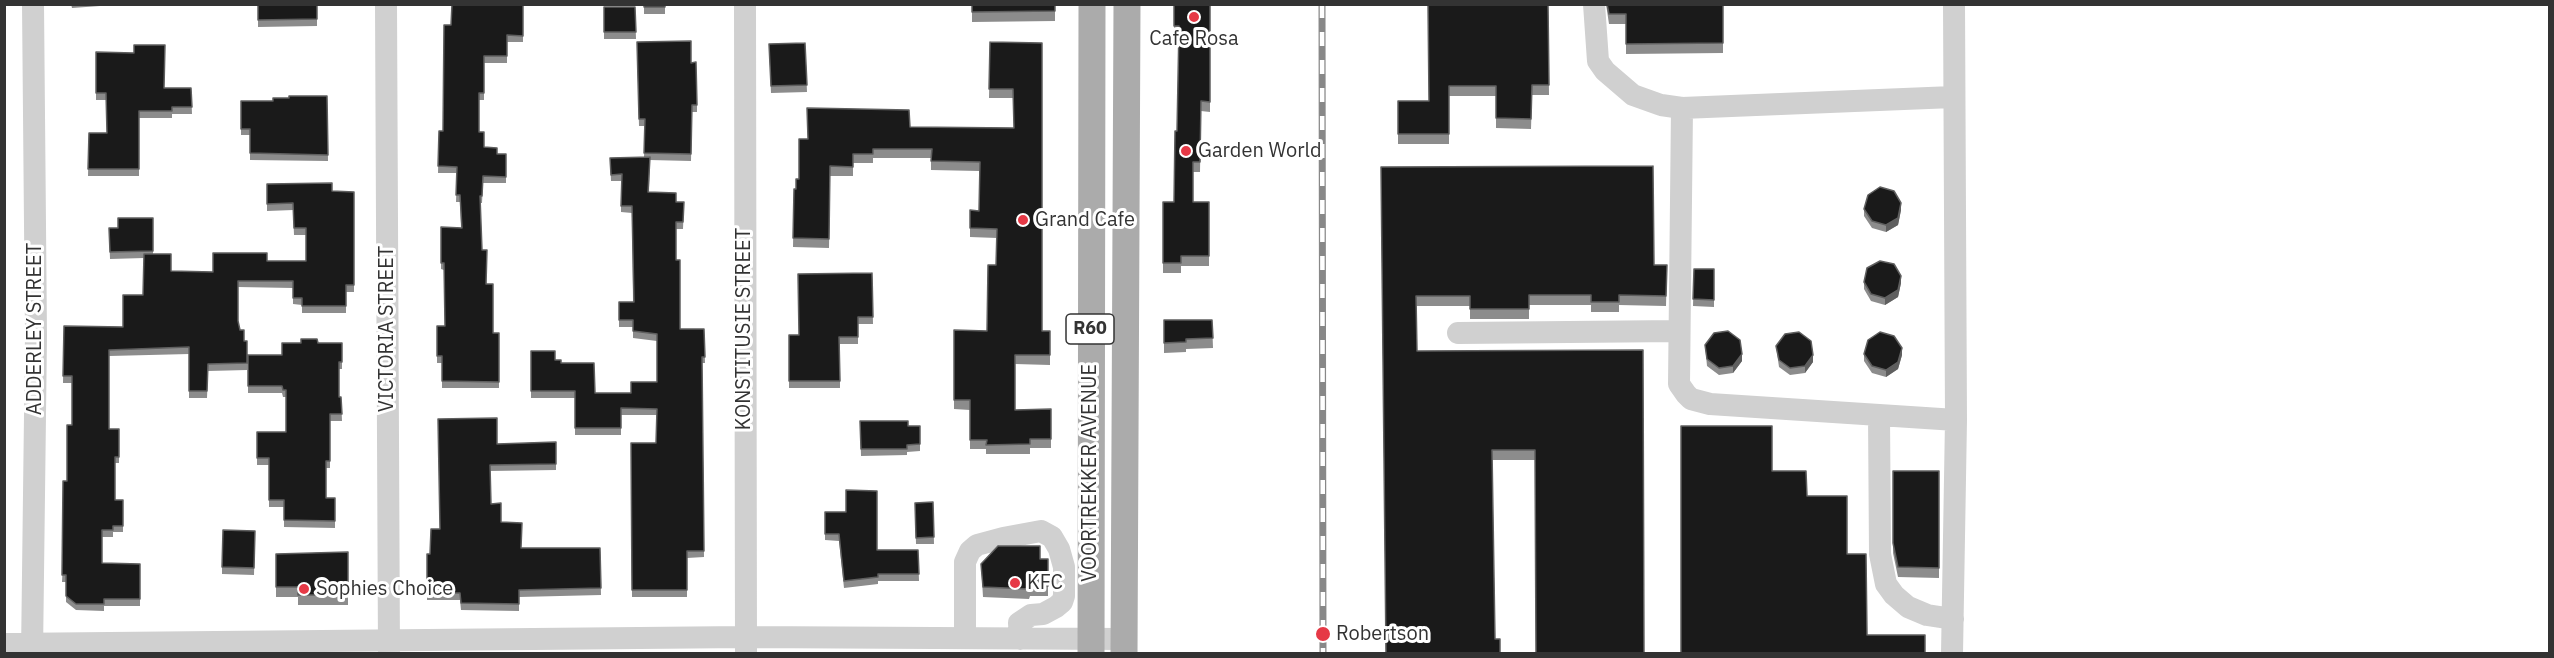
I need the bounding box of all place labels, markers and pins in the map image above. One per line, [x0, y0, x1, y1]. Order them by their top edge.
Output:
marker: Cafe Rosa [1187, 10, 1201, 24]
place label: Cafe Rosa [1149, 27, 1239, 51]
place label: Garden World [1198, 139, 1322, 163]
marker: Garden World [1179, 144, 1193, 158]
place label: Grand Cafe [1035, 208, 1135, 232]
marker: Grand Cafe [1016, 213, 1030, 227]
place label: KFC [1027, 571, 1063, 595]
marker: KFC [1008, 576, 1022, 590]
place label: Sophies Choice [316, 577, 453, 601]
marker: Sophies Choice [297, 582, 311, 596]
place label: Robertson [1336, 622, 1429, 646]
marker: Robertson [1314, 625, 1332, 643]

